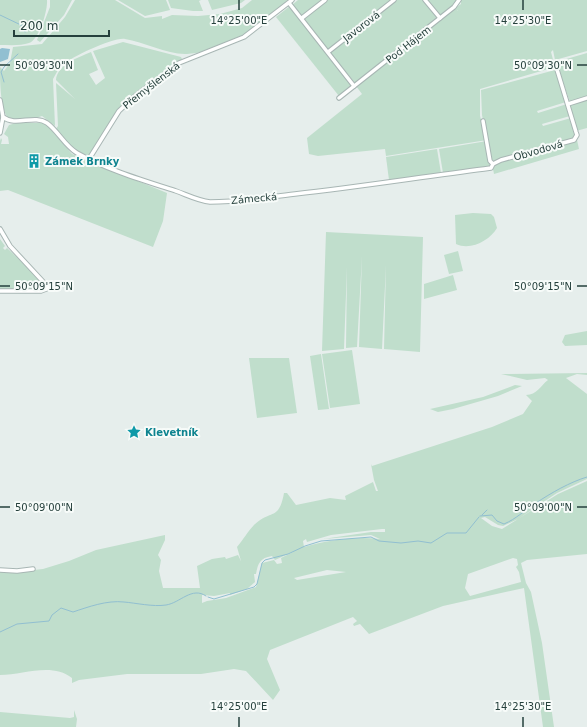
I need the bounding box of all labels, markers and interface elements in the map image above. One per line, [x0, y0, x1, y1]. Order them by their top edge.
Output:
street label: Javorová [340, 9, 382, 45]
scale bar [14, 12, 109, 38]
text: 14°25'00"E [211, 15, 267, 26]
text: 14°25'30"E [495, 15, 551, 26]
text: 200 m [20, 19, 58, 33]
street label: Pod Hájem [384, 24, 433, 65]
text: 50°09'30"N [15, 60, 73, 71]
street label: Přemyšlenská [121, 60, 182, 111]
text: 50°09'30"N [514, 60, 572, 71]
street label: Obvodová [512, 138, 564, 163]
building icon: Zámek Brnky [26, 153, 42, 169]
place label: Zámek Brnky [45, 156, 120, 167]
street label: Zámecká [231, 191, 277, 206]
text: 50°09'15"N [15, 281, 73, 292]
text: 50°09'15"N [514, 281, 572, 292]
place icon: Klevetník [126, 424, 142, 440]
place label: Klevetník [145, 427, 199, 438]
text: 50°09'00"N [15, 502, 73, 513]
text: 50°09'00"N [514, 502, 572, 513]
text: 14°25'00"E [211, 701, 267, 712]
text: 14°25'30"E [495, 701, 551, 712]

